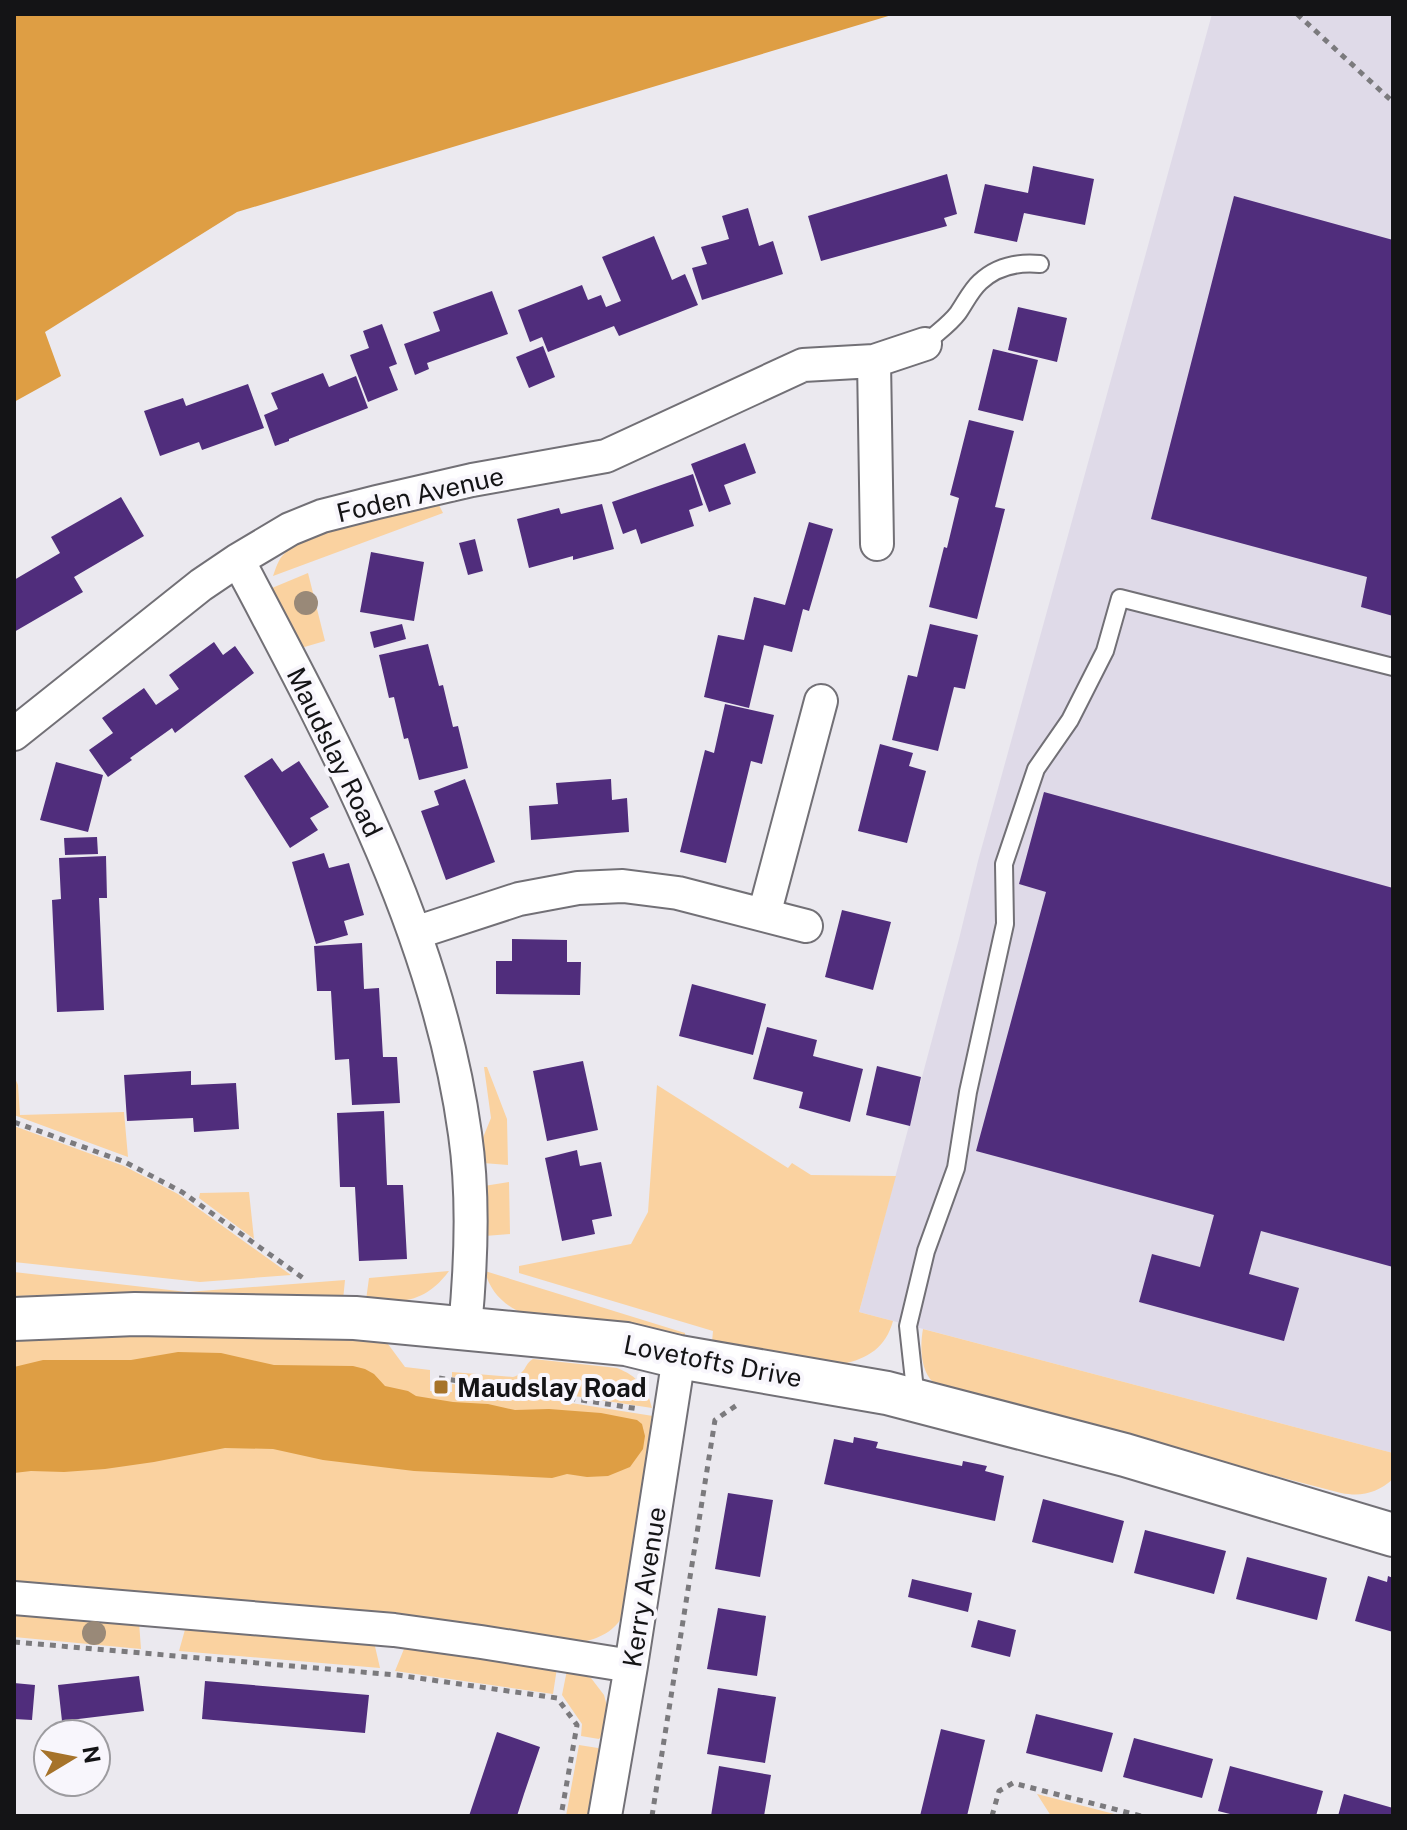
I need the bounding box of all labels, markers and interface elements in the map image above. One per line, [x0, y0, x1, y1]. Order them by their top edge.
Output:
street label: Foden Avenue [333, 460, 507, 528]
street label: Maudslay Road [281, 662, 389, 842]
street label: Lovetofts Drive [621, 1329, 805, 1393]
place label: Maudslay Road [457, 1372, 647, 1403]
marker: Maudslay Road [432, 1378, 450, 1396]
street label: Kerry Avenue [616, 1505, 672, 1669]
north arrow [32, 1718, 112, 1798]
text: N [77, 1744, 106, 1765]

